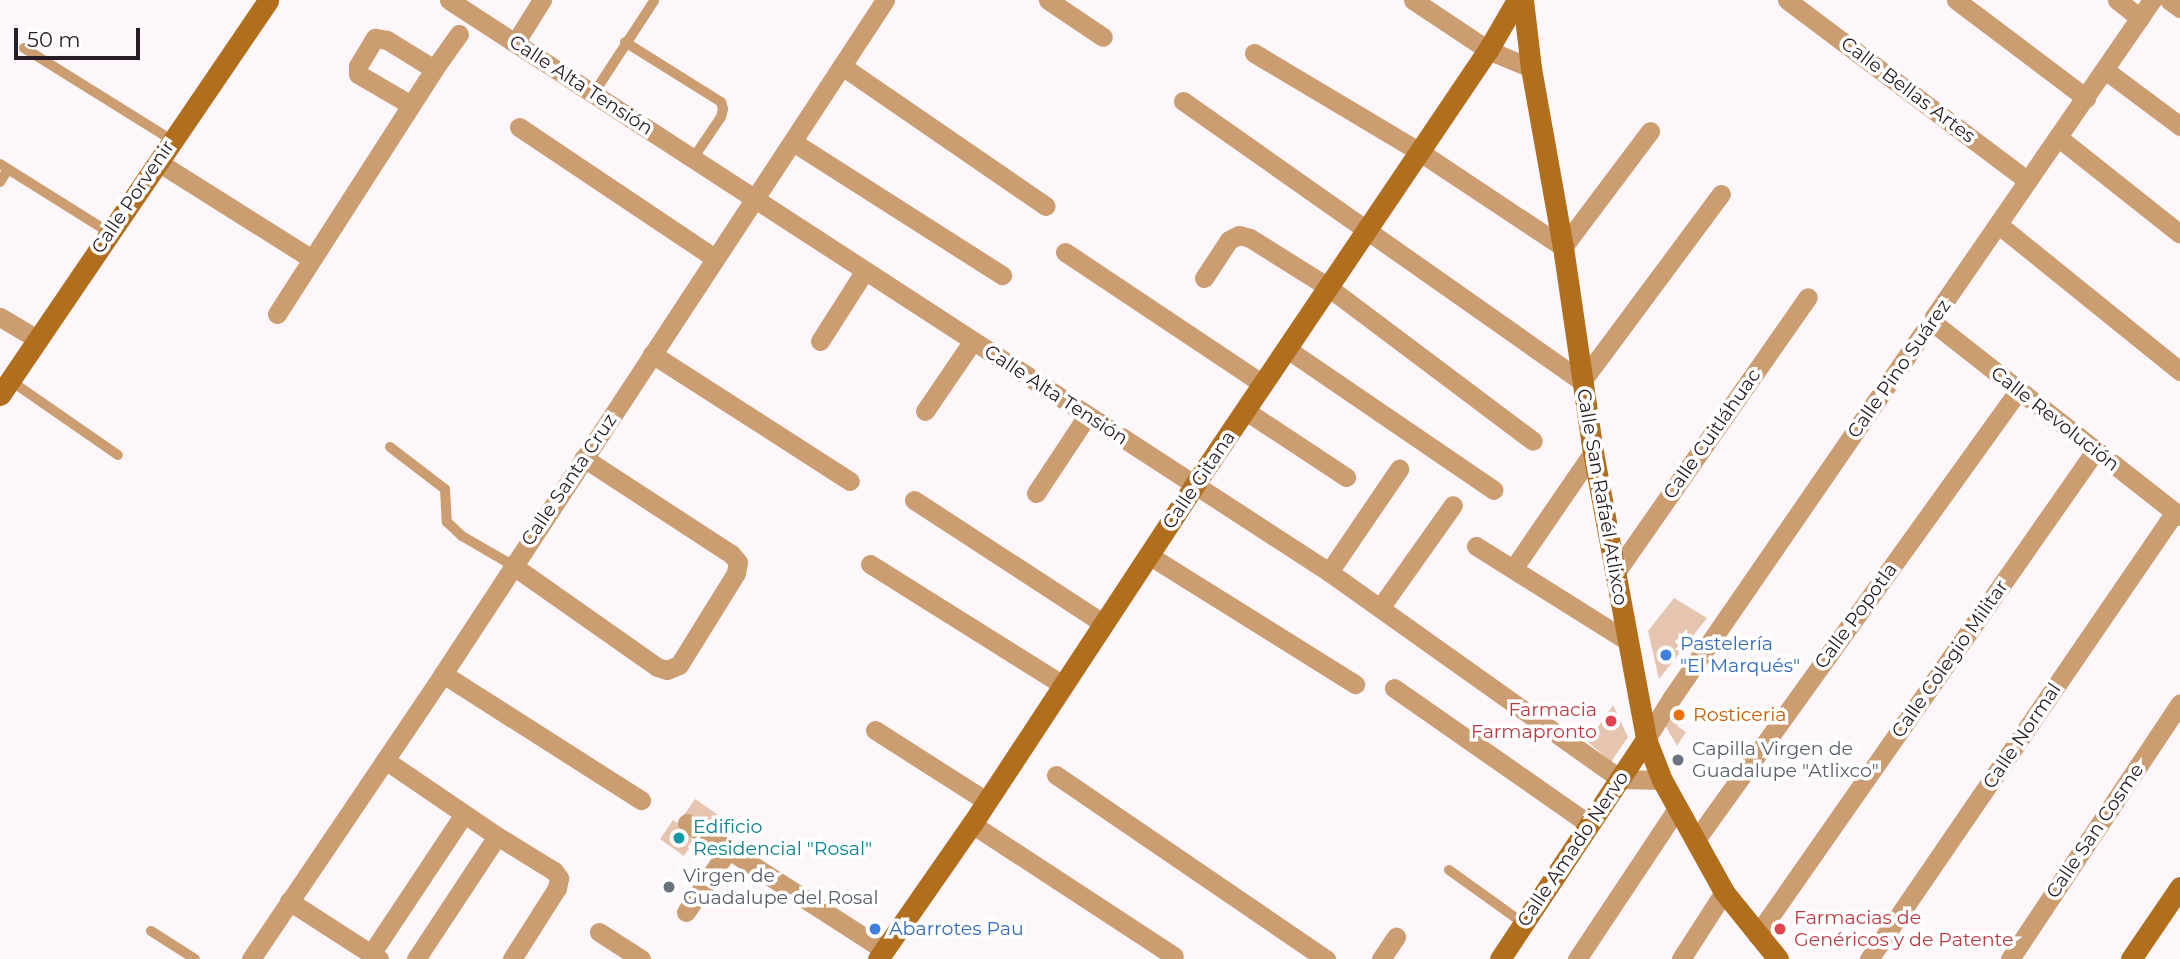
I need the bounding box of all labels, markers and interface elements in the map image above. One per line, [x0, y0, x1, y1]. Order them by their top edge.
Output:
scale bar [18, 14, 144, 58]
text: 50 m [27, 27, 81, 52]
street label: Calle Alta Tensión [505, 30, 657, 140]
street label: Calle Bellas Artes [1836, 32, 1980, 148]
street label: Calle Porvenir [87, 136, 179, 258]
street label: Calle Pino Suárez [1843, 295, 1955, 443]
street label: Calle Alta Tensión [980, 340, 1132, 450]
street label: Calle Revolución [1986, 362, 2124, 476]
street label: Calle Cuitláhuac [1659, 365, 1765, 503]
street label: Calle San Rafaél Atlixco [1572, 387, 1632, 607]
street label: Calle Santa Cruz [516, 410, 622, 550]
street label: Calle Gitana [1158, 427, 1240, 533]
street label: Calle Popotla [1810, 559, 1902, 673]
street label: Calle Colegio Militar [1887, 576, 2013, 742]
place label: Pastelería "El Marqués" [1680, 633, 1800, 677]
marker: Pastelería "El Marqués" [1658, 647, 1674, 663]
street label: Calle Normal [1978, 679, 2066, 793]
place label: Farmacia Farmapronto [1471, 699, 1597, 743]
place label: Rosticeria [1693, 704, 1787, 726]
marker: Rosticeria [1671, 707, 1687, 723]
marker: Farmacia Farmapronto [1603, 713, 1619, 729]
place label: Capilla Virgen de Guadalupe "Atlixco" [1692, 738, 1879, 782]
marker: Capilla Virgen de Guadalupe "Atlixco" [1670, 752, 1686, 768]
street label: Calle San Cosme [2041, 759, 2149, 903]
street label: Calle Amado Nervo [1512, 767, 1634, 931]
place label: Edificio Residencial "Rosal" [693, 816, 872, 860]
marker: Edificio Residencial "Rosal" [671, 830, 687, 846]
place label: Virgen de Guadalupe del Rosal [683, 865, 879, 909]
marker: Virgen de Guadalupe del Rosal [661, 879, 677, 895]
place label: Farmacias de Genéricos y de Patente [1794, 907, 2013, 951]
place label: Abarrotes Pau [889, 918, 1024, 940]
marker: Abarrotes Pau [867, 921, 883, 937]
marker: Farmacias de Genéricos y de Patente [1772, 921, 1788, 937]

